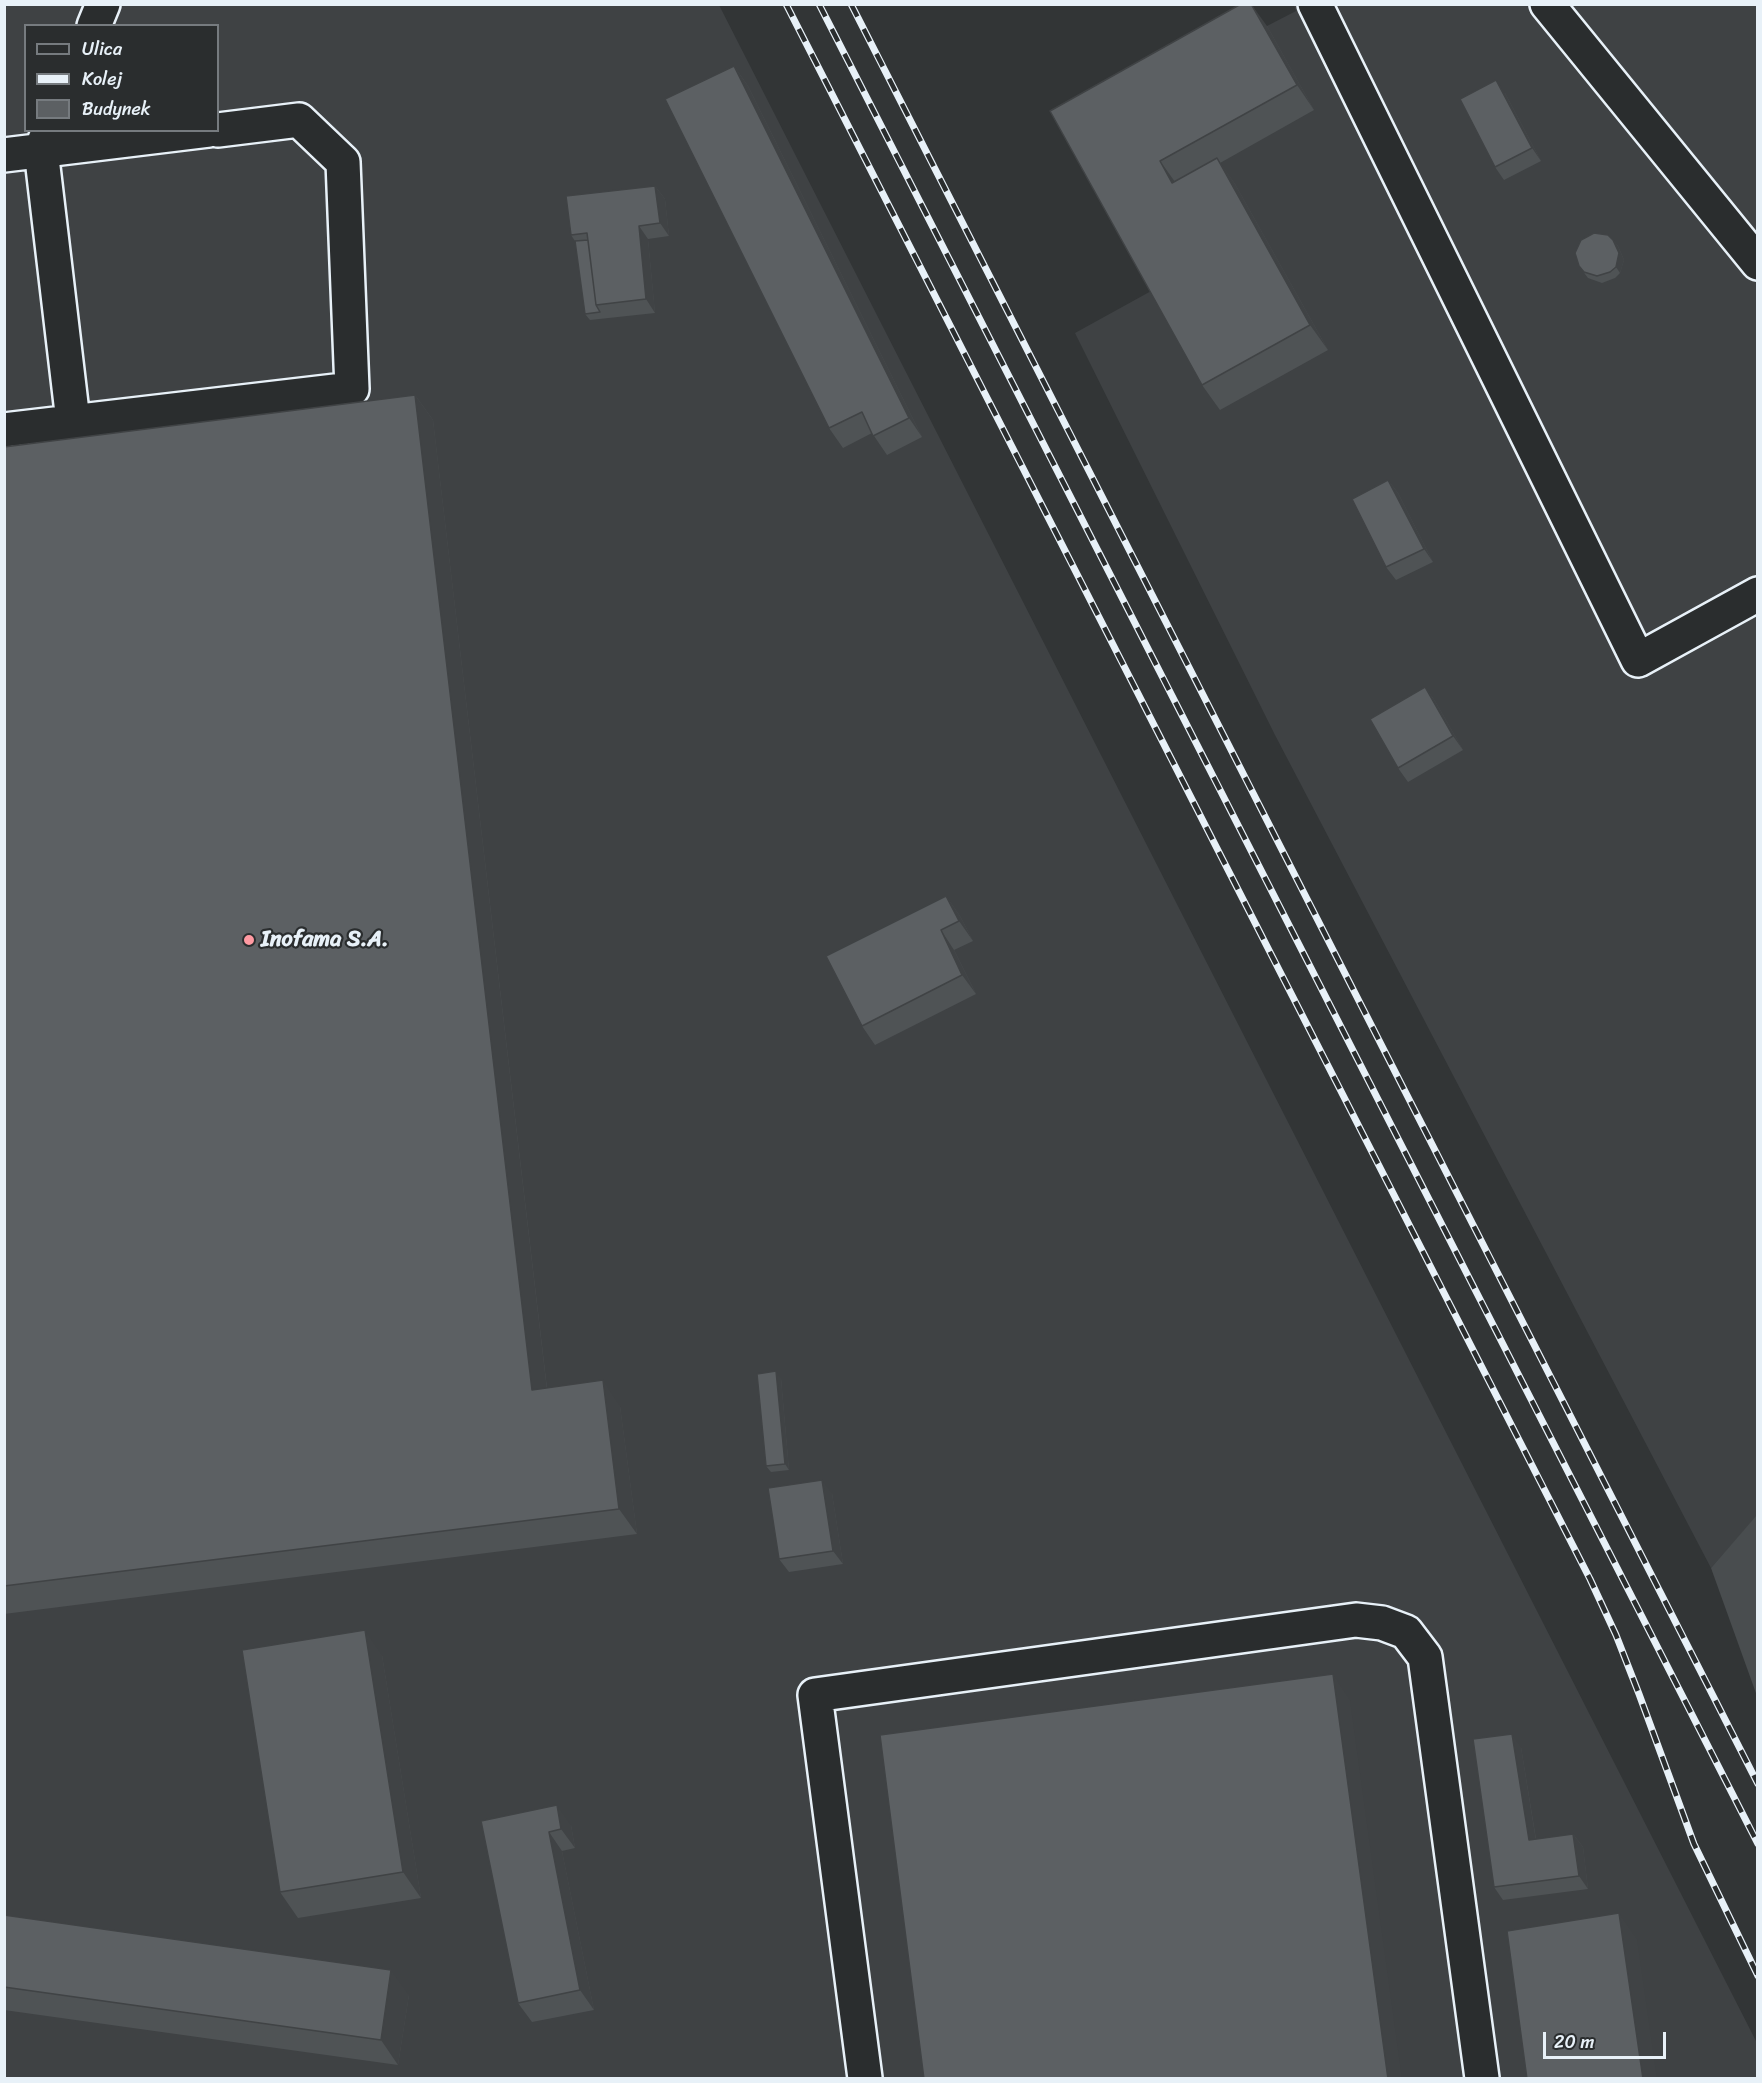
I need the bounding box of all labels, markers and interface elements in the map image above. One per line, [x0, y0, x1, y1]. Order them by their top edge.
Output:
legend [24, 24, 219, 132]
text: Ulica [82, 33, 122, 65]
text: Kolej [82, 63, 122, 95]
text: Budynek [82, 93, 150, 125]
place label: Inofama S.A. [261, 927, 389, 953]
marker: Inofama S.A. [242, 933, 256, 947]
scale bar [1546, 2020, 1669, 2058]
text: 20 m [1554, 2026, 1594, 2058]

